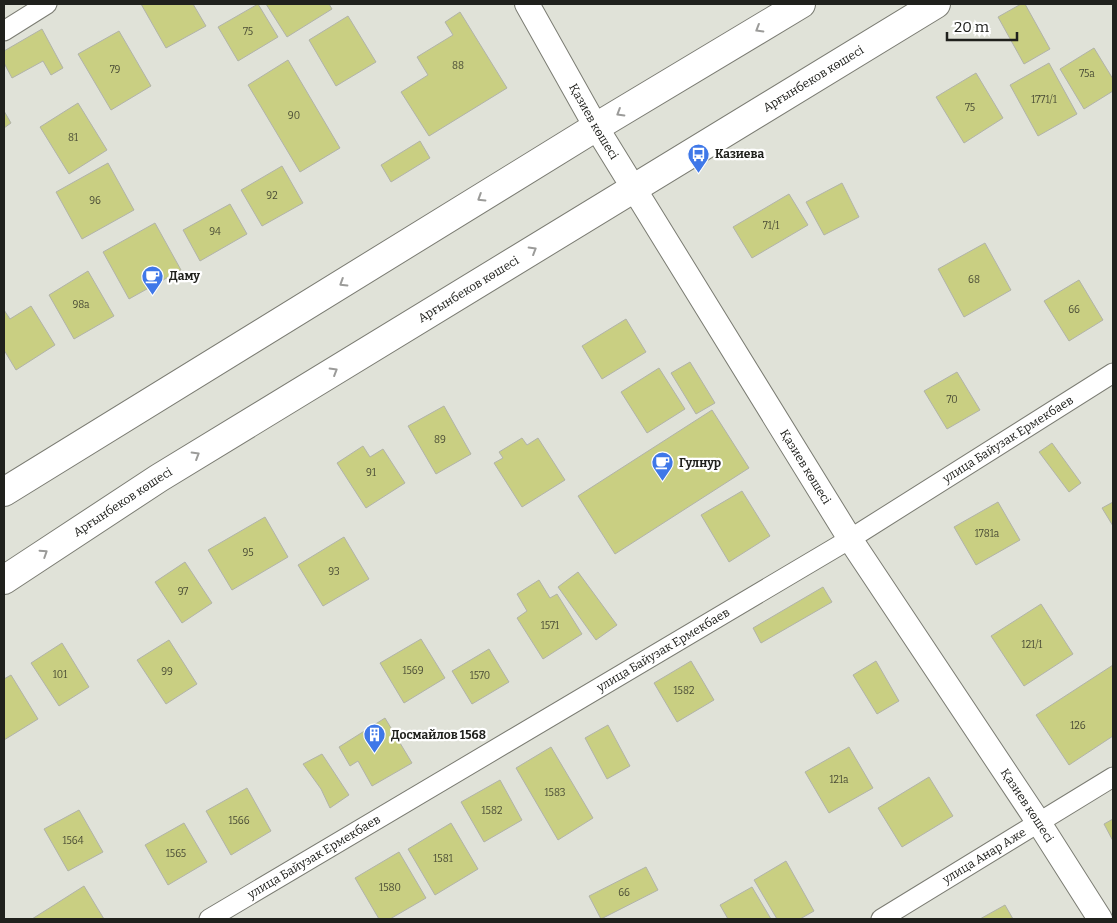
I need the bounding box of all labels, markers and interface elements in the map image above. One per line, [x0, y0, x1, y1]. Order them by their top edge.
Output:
scale bar [947, 10, 1017, 42]
text: 20 m [954, 18, 990, 36]
one-way arrow [755, 22, 764, 32]
house number: 75 [243, 26, 253, 38]
street label: Арғынбеков көшесі [760, 43, 867, 115]
house number: 88 [452, 60, 464, 72]
house number: 79 [110, 64, 120, 76]
house number: 75а [1079, 68, 1095, 80]
street label: Қазиев көшесі [566, 81, 621, 162]
house number: 1771/1 [1031, 94, 1057, 106]
house number: 75 [965, 102, 975, 114]
one-way arrow [616, 107, 625, 117]
house number: 90 [288, 110, 300, 122]
house number: 81 [68, 132, 78, 144]
bus stop icon: Казиева [687, 142, 711, 173]
place label: Казиева [715, 147, 764, 161]
house number: 92 [266, 190, 278, 202]
one-way arrow [478, 192, 487, 201]
house number: 96 [89, 195, 101, 207]
house number: 71/1 [763, 220, 779, 232]
house number: 94 [209, 226, 221, 238]
one-way arrow [527, 246, 536, 256]
street label: Арғынбеков көшесі [416, 253, 522, 325]
cafe icon: Даму [141, 264, 165, 295]
place label: Даму [169, 269, 200, 283]
house number: 68 [968, 274, 980, 286]
one-way arrow [339, 277, 348, 287]
house number: 98а [72, 299, 90, 311]
house number: 66 [1068, 304, 1080, 316]
one-way arrow [329, 367, 338, 377]
street label: улица Байузак Ермекбаев [939, 393, 1076, 486]
house number: 70 [946, 394, 958, 406]
street label: Қазиев көшесі [777, 427, 834, 507]
house number: 89 [434, 434, 446, 446]
cafe icon: Гулнур [651, 451, 675, 482]
one-way arrow [190, 452, 199, 462]
place label: Гулнур [679, 456, 721, 470]
street label: Арғынбеков көшесі [71, 464, 175, 539]
house number: 91 [366, 467, 376, 479]
house number: 1781а [975, 528, 1000, 540]
house number: 95 [242, 547, 254, 559]
one-way arrow [39, 550, 48, 559]
house number: 93 [328, 566, 340, 578]
house number: 97 [178, 586, 188, 598]
street label: улица Байузак Ермекбаев [593, 605, 732, 695]
house number: 1571 [541, 620, 559, 632]
house number: 121/1 [1022, 639, 1042, 651]
house number: 1569 [402, 665, 424, 677]
house number: 99 [161, 666, 173, 678]
house number: 101 [53, 669, 67, 681]
house number: 1570 [470, 670, 490, 682]
house number: 1582 [674, 685, 694, 697]
house number: 126 [1070, 720, 1086, 732]
building icon: Досмайлов 1568 [363, 723, 387, 754]
place label: Досмайлов 1568 [391, 728, 486, 742]
street label: Қазиев көшесі [998, 766, 1057, 845]
house number: 121а [829, 774, 849, 786]
house number: 1583 [545, 787, 566, 799]
house number: 1582 [482, 805, 502, 817]
street label: улица Байузак Ермекбаев [244, 812, 383, 902]
house number: 1566 [228, 815, 250, 827]
street label: улица Анар Аже [939, 825, 1028, 887]
house number: 1564 [62, 835, 84, 847]
house number: 1565 [166, 848, 186, 860]
house number: 1581 [433, 853, 453, 865]
house number: 1580 [379, 882, 401, 894]
house number: 66 [618, 887, 630, 899]

